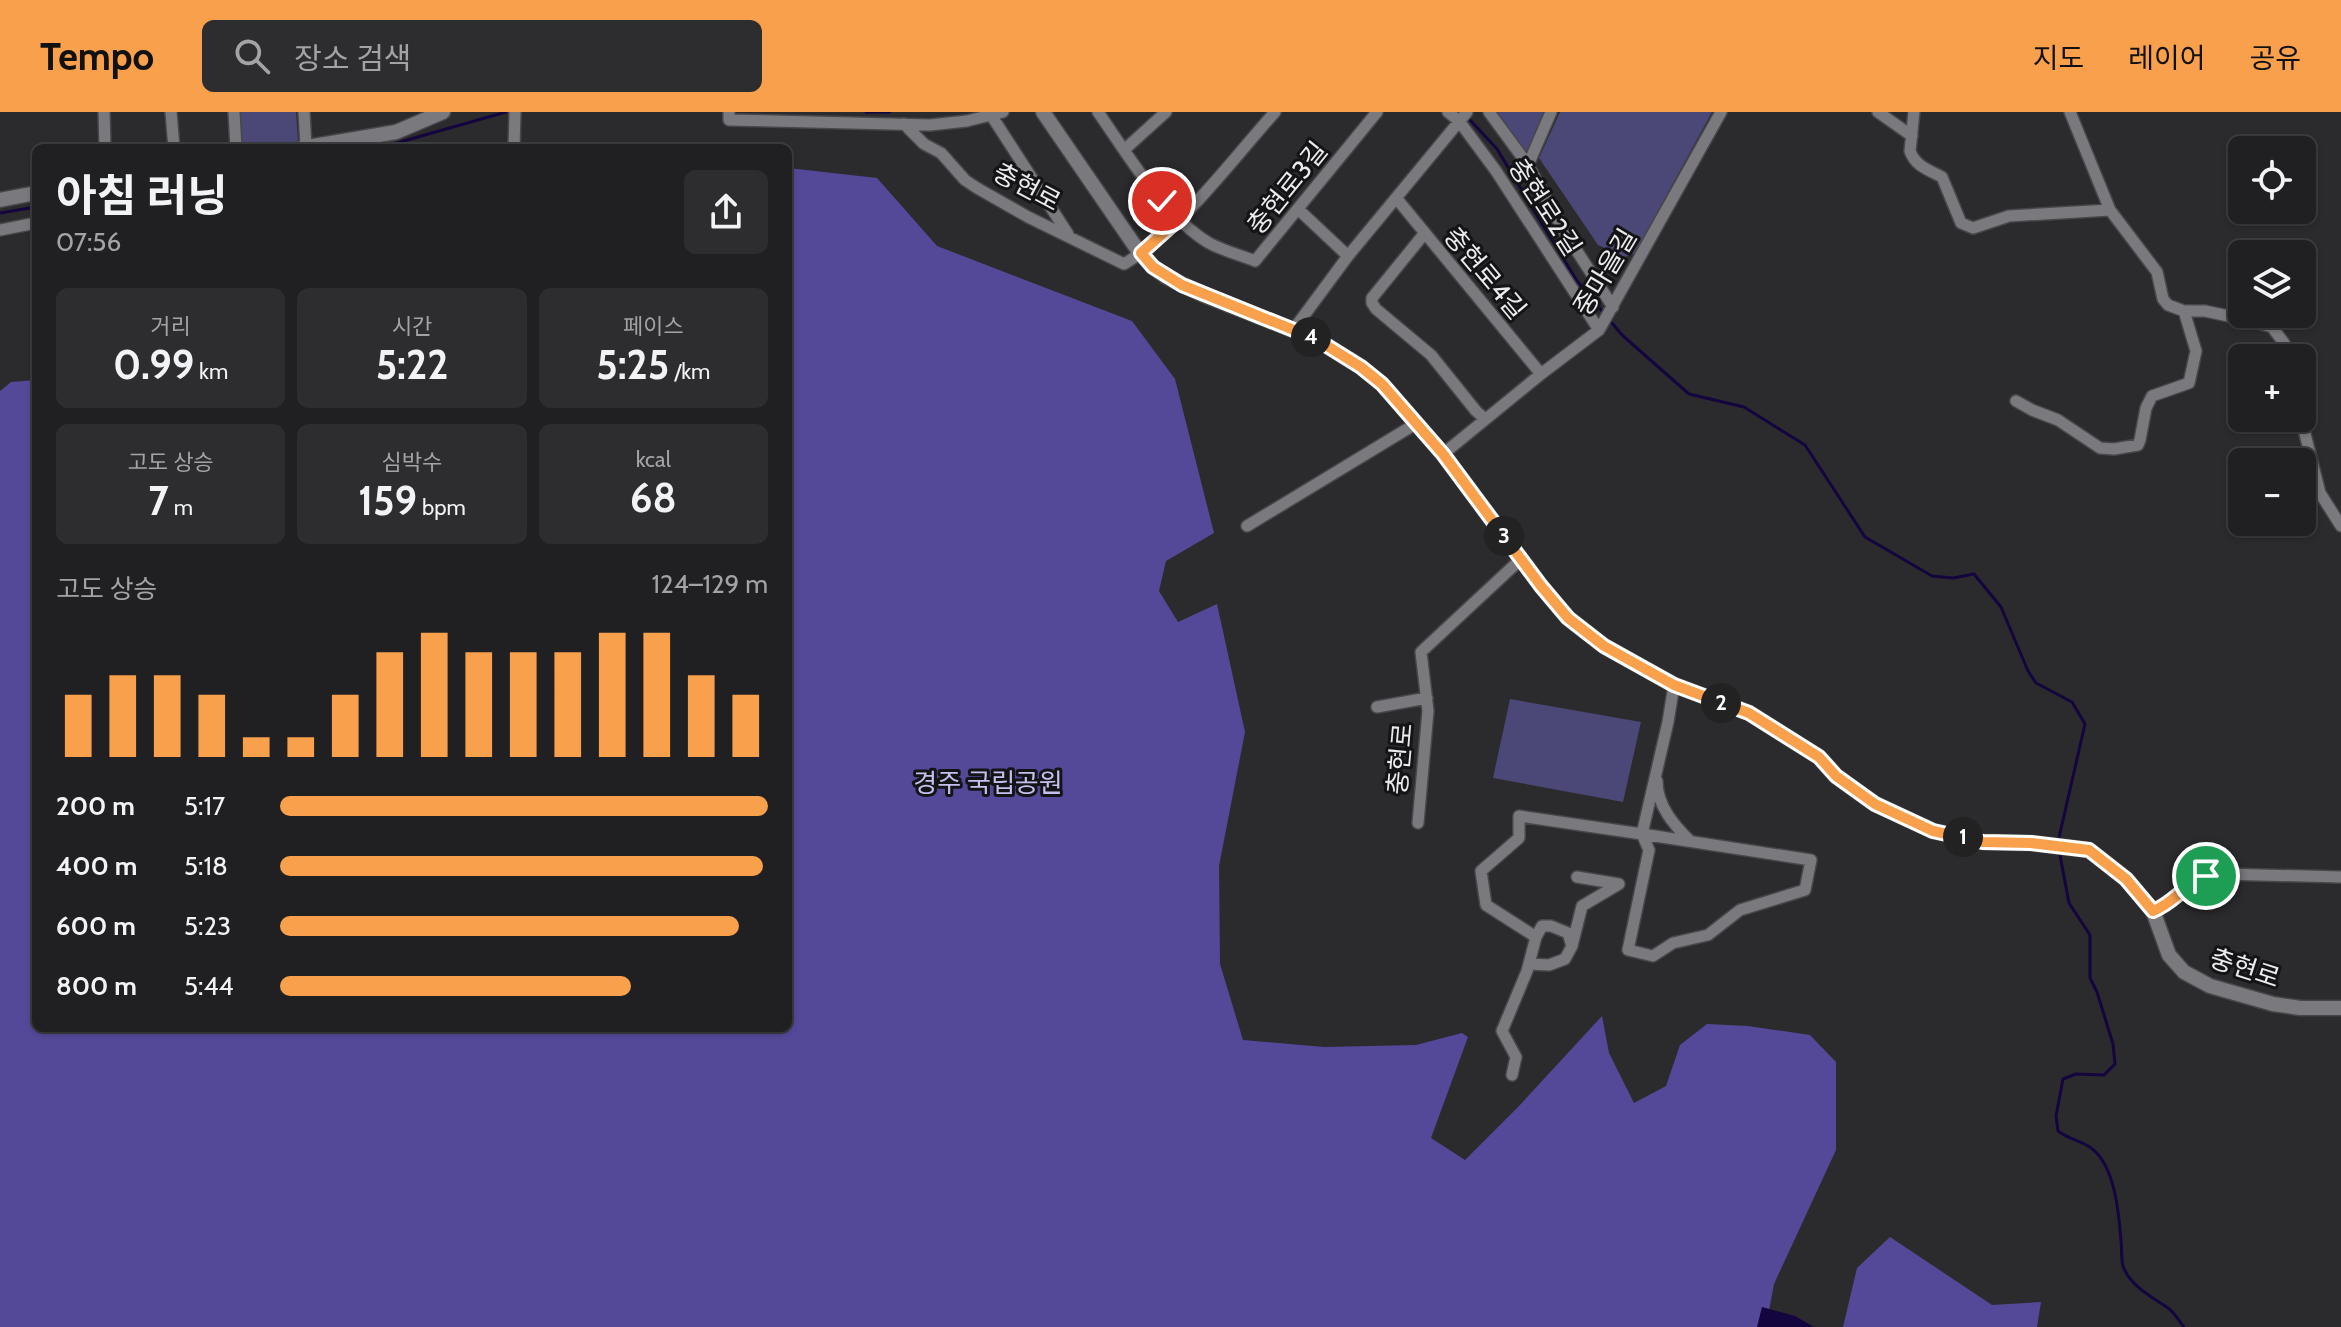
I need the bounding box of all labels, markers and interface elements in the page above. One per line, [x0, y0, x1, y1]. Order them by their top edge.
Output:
search box [202, 20, 762, 92]
text: Tempo [40, 33, 154, 80]
icon: search [230, 34, 274, 78]
text: 장소 검색 [294, 40, 411, 77]
text: 지도 [2033, 41, 2084, 75]
text: 레이어 [2128, 41, 2205, 75]
text: 공유 [2249, 41, 2301, 75]
street label: 충현로3길 [1240, 135, 1334, 241]
map controls [2228, 136, 2316, 536]
button: locate [2228, 136, 2316, 224]
street label: 충현로2길 [1502, 152, 1588, 262]
street label: 충현로 [988, 156, 1066, 218]
pin [1128, 167, 1196, 235]
text: 아침 러닝 [56, 169, 228, 222]
button: share [684, 170, 768, 254]
icon: check [1140, 179, 1184, 223]
street label: 충현로4길 [1437, 220, 1533, 326]
street label: 중마을길 [1567, 223, 1643, 321]
text: 07:56 [56, 226, 121, 258]
button: layers [2228, 240, 2316, 328]
text: 거리 [150, 313, 191, 340]
text: 시간 [392, 313, 432, 340]
text: 페이스 [623, 313, 684, 340]
pin: 4 [1291, 317, 1331, 357]
text: 4 [1304, 323, 1318, 350]
text: 0.99 [113, 340, 194, 389]
text: 5:22 [376, 340, 448, 389]
text: 5:25 [596, 340, 669, 389]
button: + [2228, 344, 2316, 432]
text: km [194, 358, 228, 385]
text: /km [669, 358, 710, 385]
text: kcal [636, 446, 671, 473]
button: − [2228, 448, 2316, 536]
text: 고도 상승 [128, 449, 214, 476]
text: 심박수 [382, 449, 442, 476]
text: 68 [630, 473, 677, 522]
text: 7 [148, 476, 169, 525]
text: 159 [358, 476, 417, 525]
text: m [169, 494, 193, 521]
text: bpm [417, 494, 466, 521]
pin: 3 [1484, 516, 1524, 556]
text: 3 [1498, 522, 1510, 549]
text: 124–129 m [652, 568, 768, 600]
text: 고도 상승 [56, 573, 158, 605]
pin: 2 [1701, 683, 1741, 723]
text: 2 [1715, 689, 1727, 716]
street label: 충현로 [1381, 722, 1419, 796]
park label: 경주 국립공원 [913, 767, 1063, 799]
text: 200 m [56, 790, 135, 822]
text: 5:17 [184, 790, 225, 822]
pin: 1 [1943, 817, 1983, 857]
text: 1 [1959, 823, 1967, 850]
pin [2172, 842, 2240, 910]
text: 400 m [56, 850, 137, 882]
text: 5:18 [184, 850, 228, 882]
icon: arrive [2184, 854, 2228, 898]
text: 600 m [56, 910, 136, 942]
text: 5:23 [184, 910, 231, 942]
street label: 충현로 [2206, 942, 2284, 994]
text: 800 m [56, 970, 137, 1002]
text: 5:44 [184, 970, 234, 1002]

